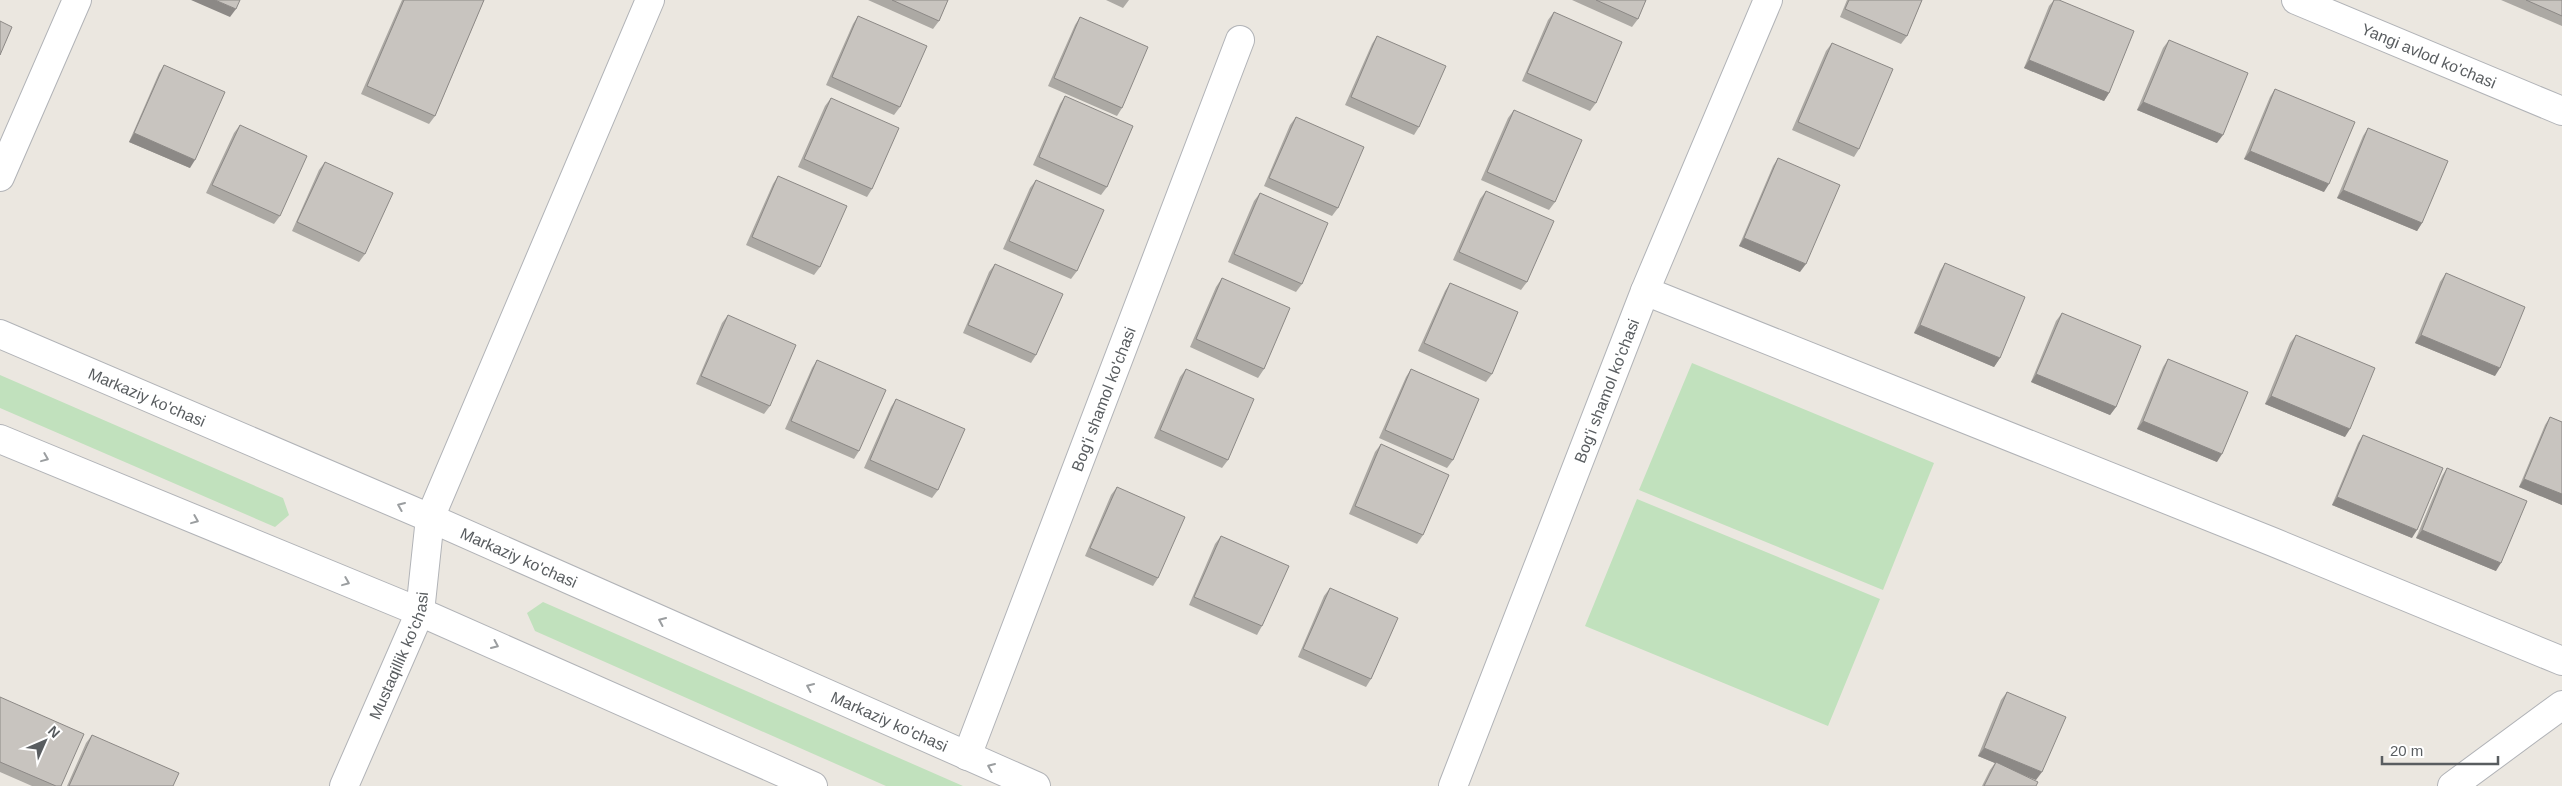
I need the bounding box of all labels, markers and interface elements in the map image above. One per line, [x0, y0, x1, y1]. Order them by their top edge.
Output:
street label: Yangi avlod ko'chasi [2359, 20, 2499, 92]
street label: Bog'i shamol ko'chasi [1571, 316, 1642, 465]
street label: Bog'i shamol ko'chasi [1068, 325, 1139, 474]
street label: Markaziy ko'chasi [86, 365, 208, 430]
one-way arrow [40, 451, 49, 462]
one-way arrow [397, 501, 406, 512]
one-way arrow [190, 513, 199, 524]
street label: Markaziy ko'chasi [458, 525, 580, 591]
one-way arrow [341, 576, 349, 586]
street label: Mustaqillik ko'chasi [366, 591, 431, 722]
one-way arrow [658, 617, 667, 627]
one-way arrow [490, 639, 499, 650]
one-way arrow [806, 682, 815, 693]
street label: Markaziy ko'chasi [828, 688, 950, 755]
north arrow [20, 716, 70, 766]
text: N [45, 723, 63, 741]
scale bar [2382, 734, 2498, 766]
text: 20 m [2390, 742, 2423, 759]
one-way arrow [987, 762, 996, 773]

